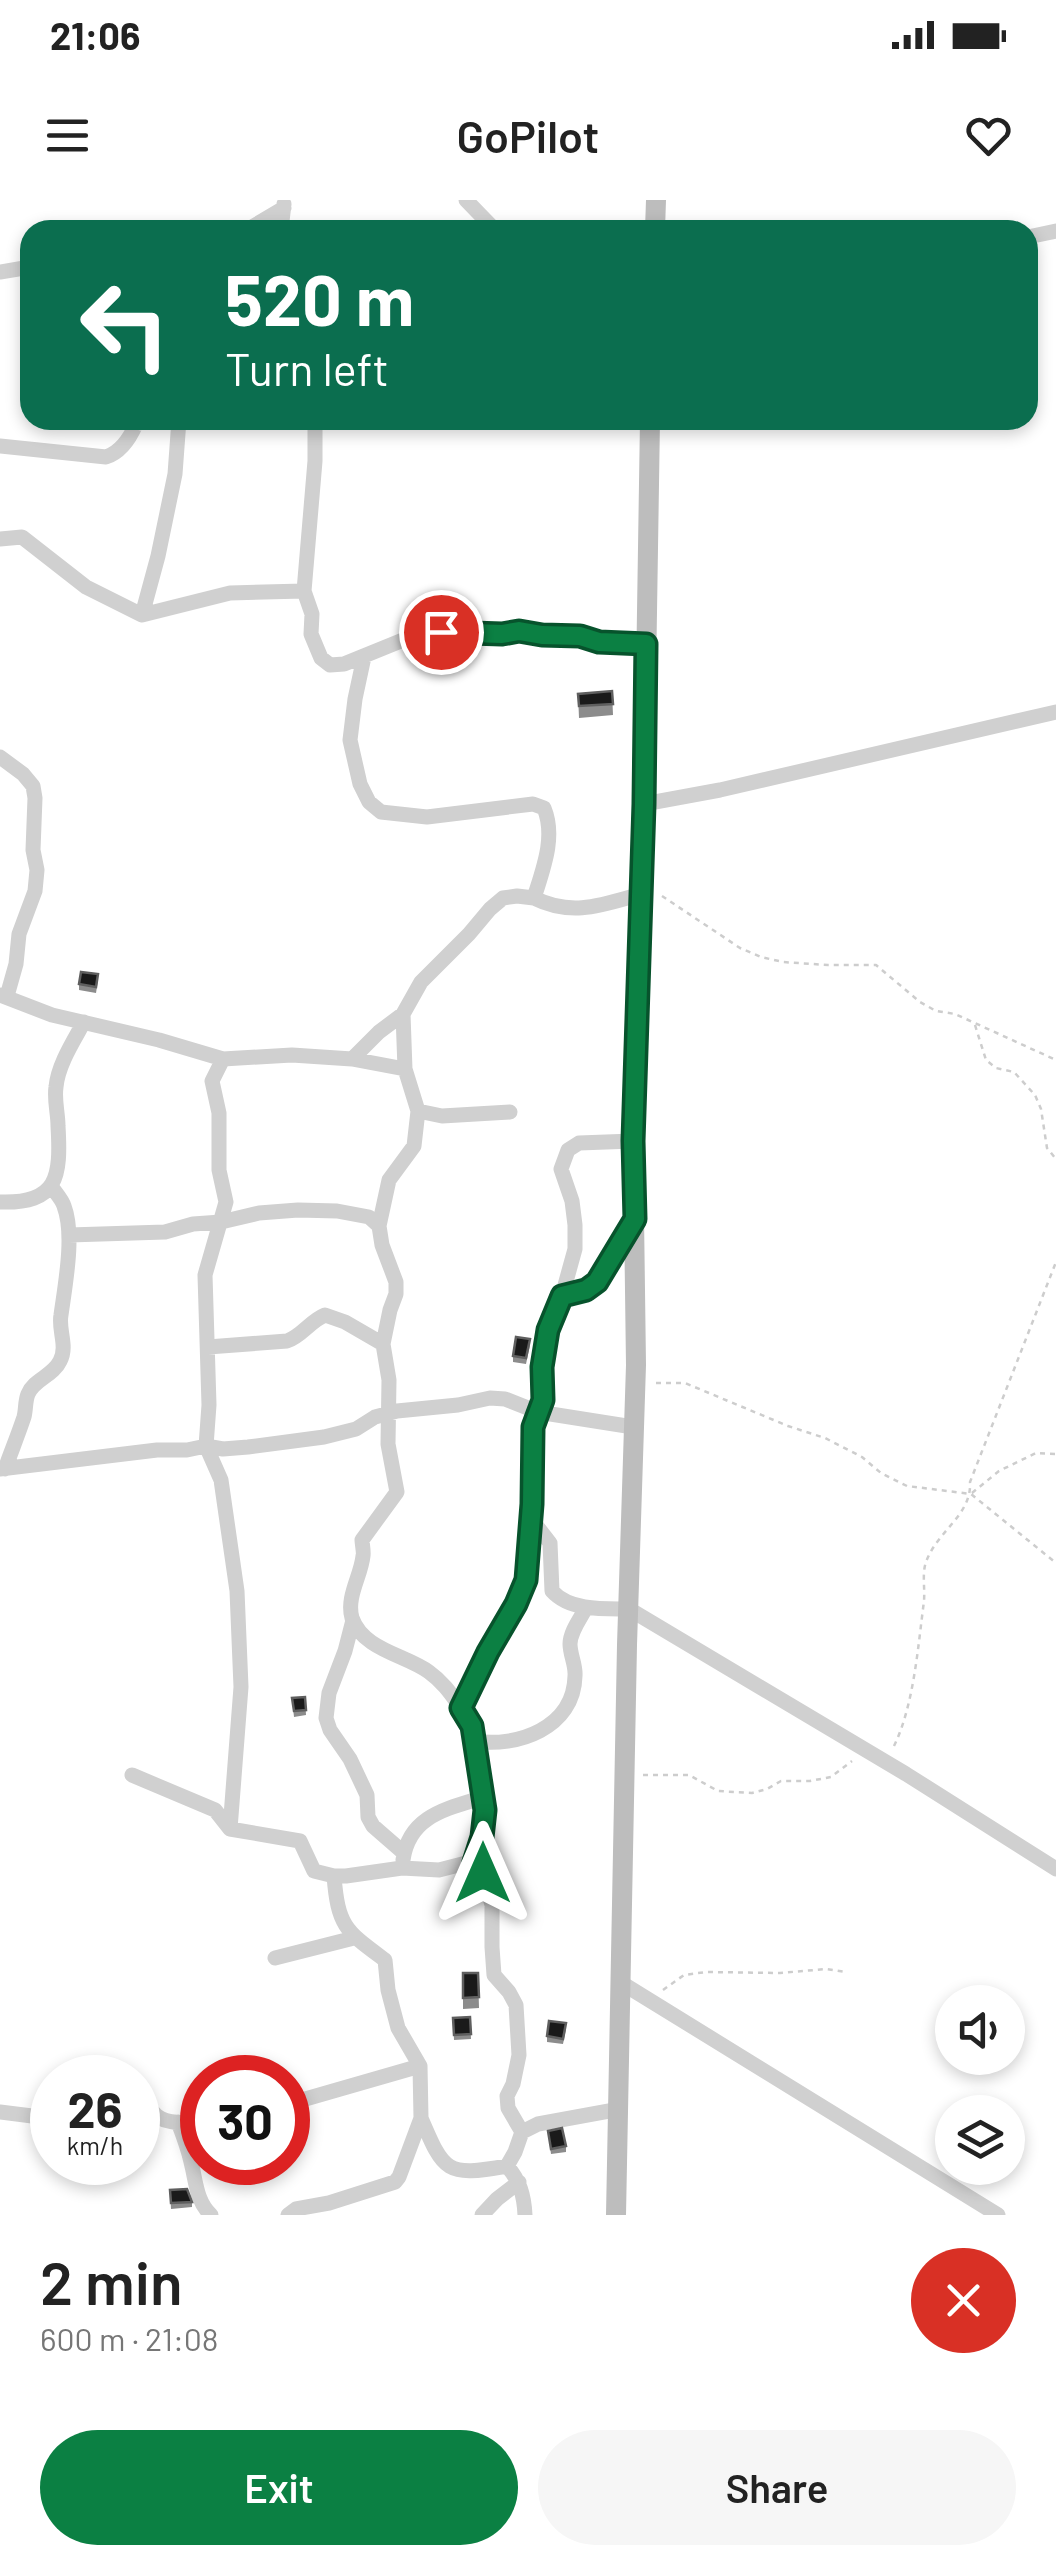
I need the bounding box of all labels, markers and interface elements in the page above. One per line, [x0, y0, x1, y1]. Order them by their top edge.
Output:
text: 21:06 [50, 12, 140, 58]
icon: menu [40, 108, 95, 163]
text: GoPilot [457, 108, 599, 162]
icon: heart [961, 108, 1016, 163]
text: 520 m [225, 256, 414, 340]
icon: left [60, 260, 190, 390]
text: Turn left [225, 341, 389, 395]
pin [399, 590, 484, 675]
icon: arrive [414, 605, 469, 660]
position arrow [431, 1821, 535, 1925]
map controls [935, 1985, 1025, 2185]
button: sound [935, 1985, 1025, 2075]
speed limit sign: 30 [180, 2055, 310, 2185]
text: 26 [68, 2078, 122, 2138]
button: layers [935, 2095, 1025, 2185]
text: km/h [67, 2130, 123, 2160]
text: 2 min [40, 2245, 183, 2317]
button: close [911, 2248, 1016, 2353]
text: 600 m · 21:08 [40, 2319, 219, 2357]
button: Exit [40, 2430, 518, 2545]
button: Share [538, 2430, 1016, 2545]

